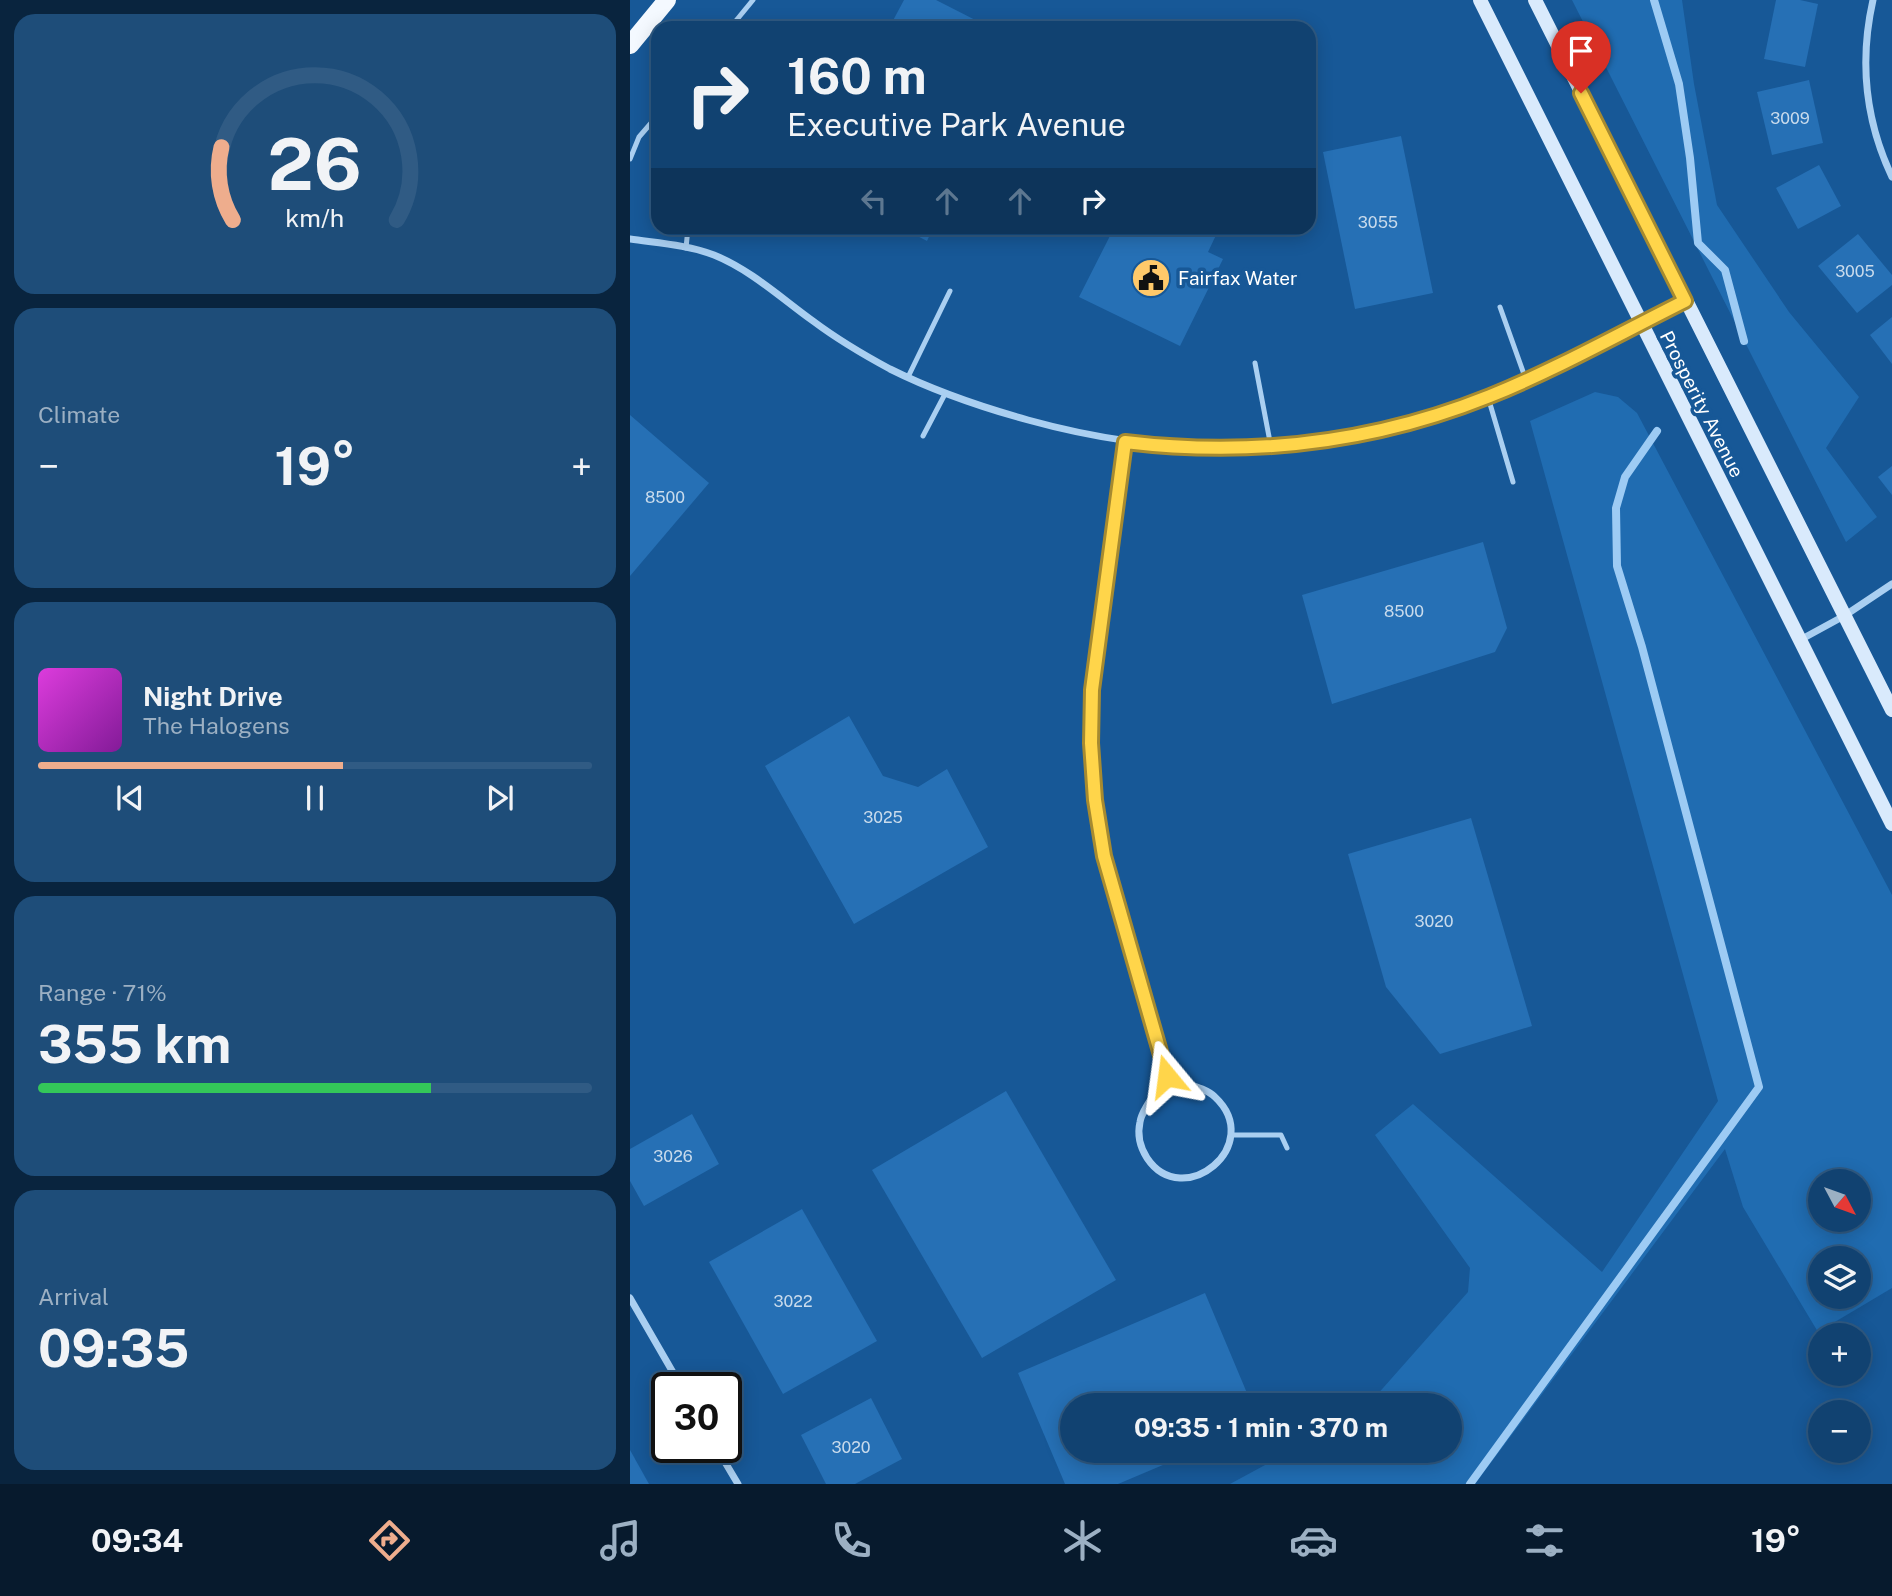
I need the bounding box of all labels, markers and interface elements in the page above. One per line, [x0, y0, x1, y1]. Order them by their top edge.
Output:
pin [1551, 21, 1611, 93]
icon: arrive [1562, 32, 1600, 70]
text: 160 m [787, 47, 927, 105]
icon: right [672, 49, 763, 140]
text: Executive Park Avenue [787, 106, 1126, 143]
house number: 3009 [1770, 109, 1810, 128]
text: 26 [268, 121, 362, 206]
icon: left [855, 182, 893, 220]
icon: ahead [928, 182, 966, 220]
icon: ahead [1001, 182, 1039, 220]
icon: right [1074, 182, 1112, 220]
text: km/h [286, 203, 344, 233]
house number: 3055 [1358, 213, 1398, 232]
public building icon: Fairfax Water [1130, 257, 1172, 299]
house number: 3005 [1835, 262, 1875, 281]
place label: Fairfax Water [1178, 267, 1298, 289]
street label: Prosperity Avenue [1656, 327, 1748, 481]
text: Climate [38, 401, 120, 428]
text: 19° [274, 436, 356, 497]
text: − [38, 444, 59, 489]
text: + [571, 444, 592, 489]
house number: 8500 [645, 488, 685, 507]
house number: 8500 [1384, 602, 1424, 621]
text: Night Drive [143, 681, 283, 712]
text: The Halogens [143, 712, 290, 739]
icon: previous [111, 779, 149, 817]
icon: pause [296, 779, 334, 817]
icon: next [481, 779, 519, 817]
house number: 3025 [863, 808, 903, 827]
house number: 3020 [1414, 912, 1454, 931]
text: Range · 71% [38, 979, 167, 1006]
text: 355 km [38, 1014, 231, 1075]
position arrow [1130, 1039, 1204, 1113]
house number: 3026 [653, 1147, 693, 1166]
north arrow [1808, 1169, 1871, 1232]
map controls [1808, 1169, 1871, 1463]
button: layers [1808, 1246, 1871, 1309]
text: Arrival [38, 1283, 109, 1310]
house number: 3022 [774, 1292, 812, 1311]
text: 09:35 [38, 1318, 189, 1379]
button: + [1808, 1323, 1871, 1386]
speed limit sign: 30 [651, 1372, 742, 1463]
button: − [1808, 1400, 1871, 1463]
text: 09:35 · 1 min · 370 m [1134, 1412, 1388, 1443]
house number: 3020 [831, 1438, 871, 1457]
icon: directions [365, 1516, 414, 1565]
icon: music [596, 1516, 645, 1565]
icon: phone [827, 1516, 876, 1565]
icon: climate [1058, 1516, 1107, 1565]
icon: car [1289, 1516, 1338, 1565]
icon: filters [1520, 1516, 1569, 1565]
text: 09:34 [91, 1522, 183, 1559]
text: 19° [1751, 1522, 1801, 1559]

